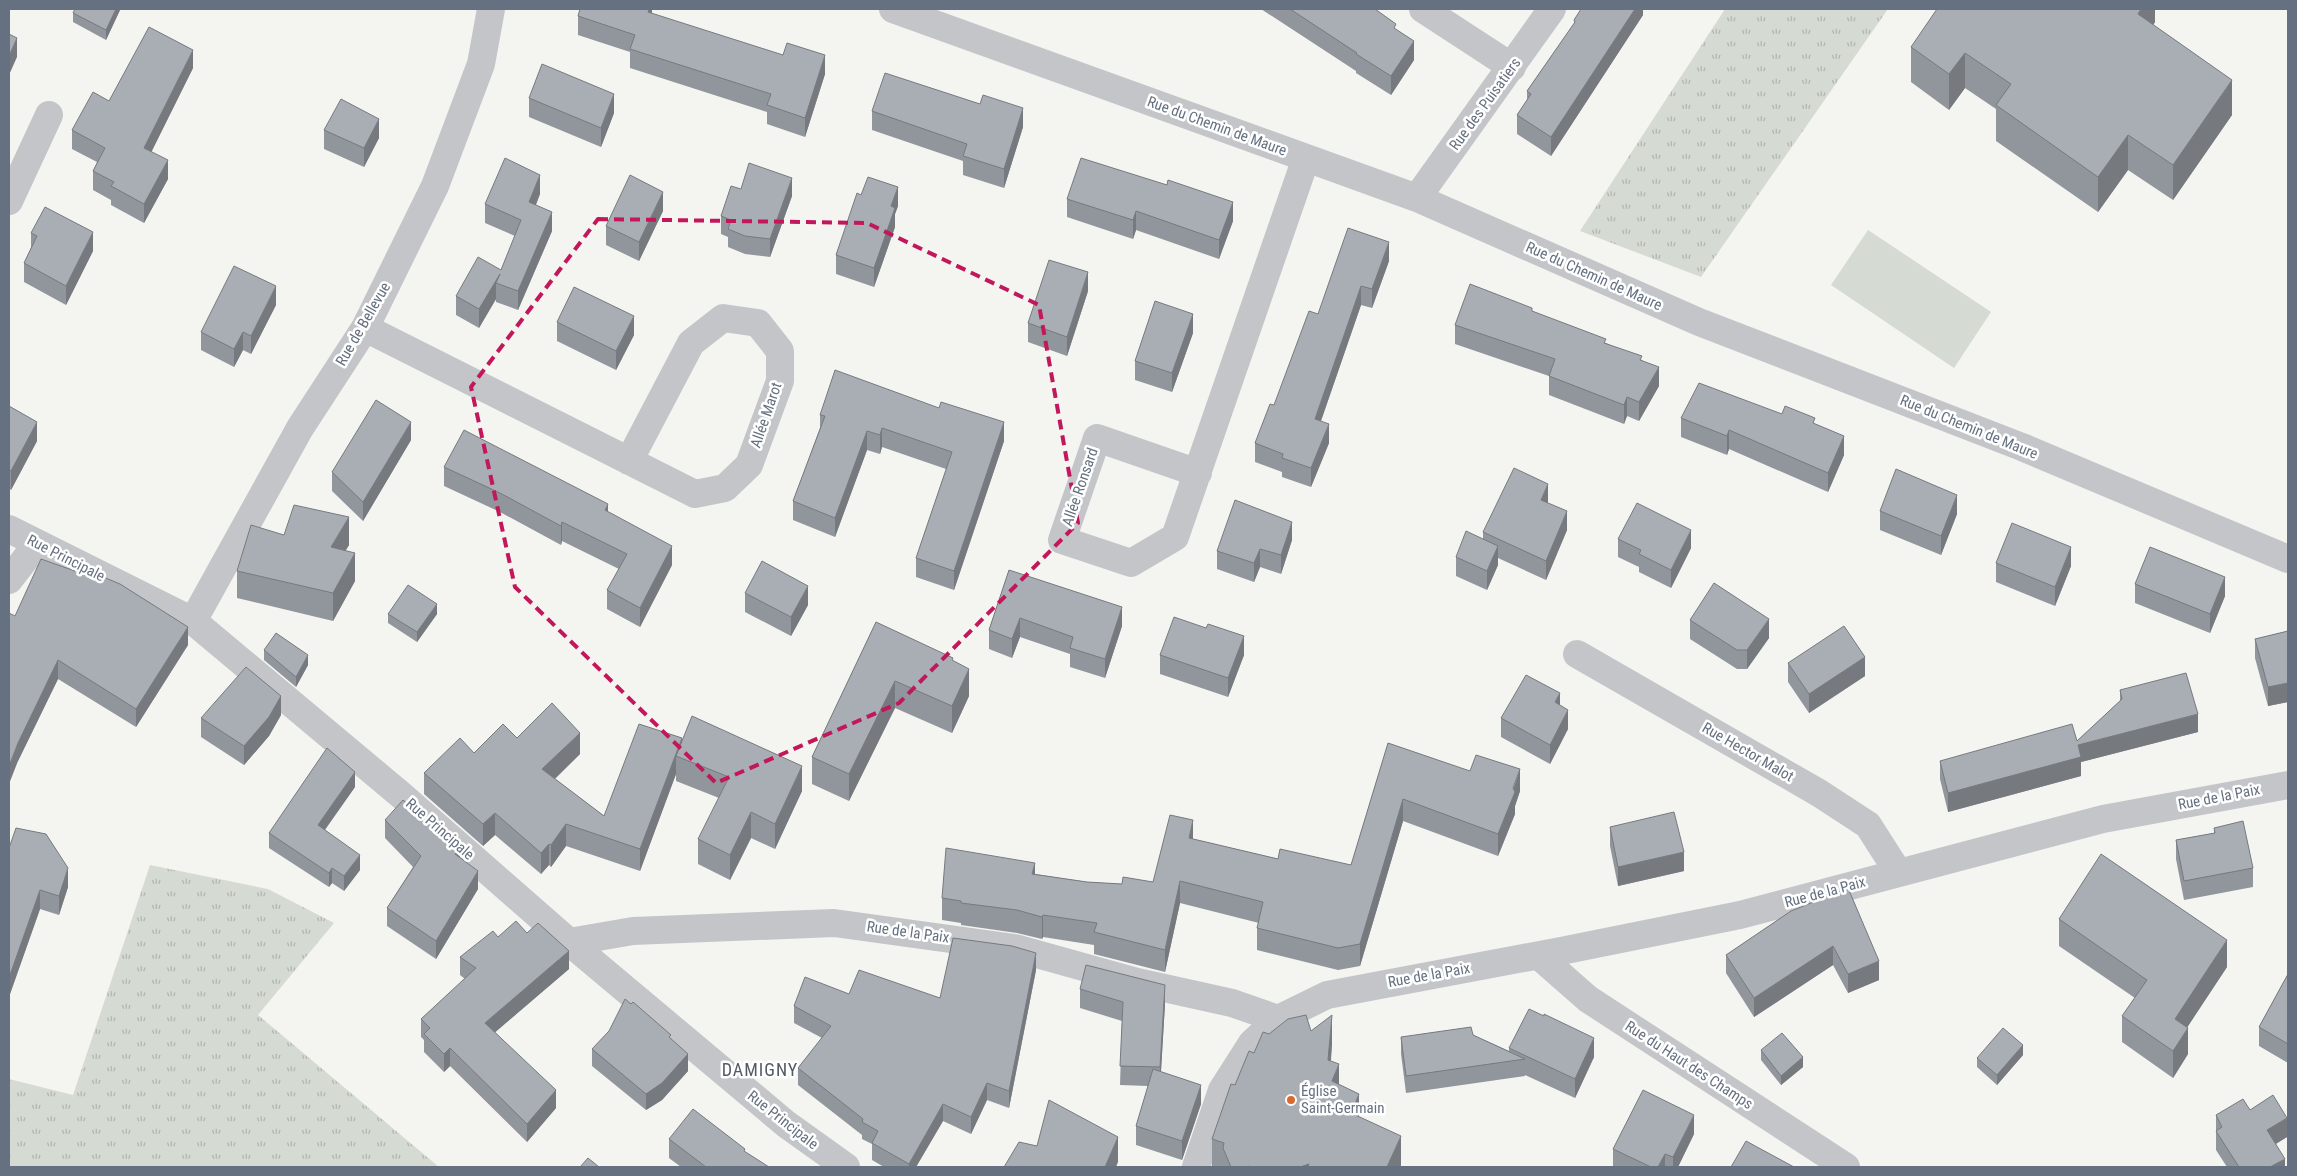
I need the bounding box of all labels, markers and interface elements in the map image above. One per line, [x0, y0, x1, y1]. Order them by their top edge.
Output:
street label: Rue des Puisatiers [1445, 54, 1525, 154]
street label: Rue du Chemin de Maure [1145, 92, 1289, 160]
street label: Rue du Chemin de Maure [1523, 238, 1665, 314]
street label: Rue de Bellevue [332, 279, 394, 369]
street label: Allée Marot [746, 380, 786, 450]
street label: Rue du Chemin de Maure [1897, 391, 2041, 463]
street label: Allée Ronsard [1058, 445, 1102, 529]
street label: Rue Principale [24, 531, 108, 585]
street label: Rue Hector Malot [1699, 719, 1797, 785]
street label: Rue de la Paix [2176, 780, 2262, 814]
street label: Rue Principale [402, 794, 478, 864]
street label: Rue de la Paix [1783, 872, 1868, 911]
street label: Rue de la Paix [866, 917, 951, 947]
street label: Rue de la Paix [1387, 959, 1472, 991]
street label: Rue du Haut des Champs [1622, 1017, 1756, 1113]
district label: DAMIGNY [722, 1059, 798, 1080]
place label: Église Saint-Germain [1301, 1082, 1384, 1117]
street label: Rue Principale [744, 1087, 822, 1153]
marker: Église Saint-Germain [1285, 1094, 1297, 1106]

